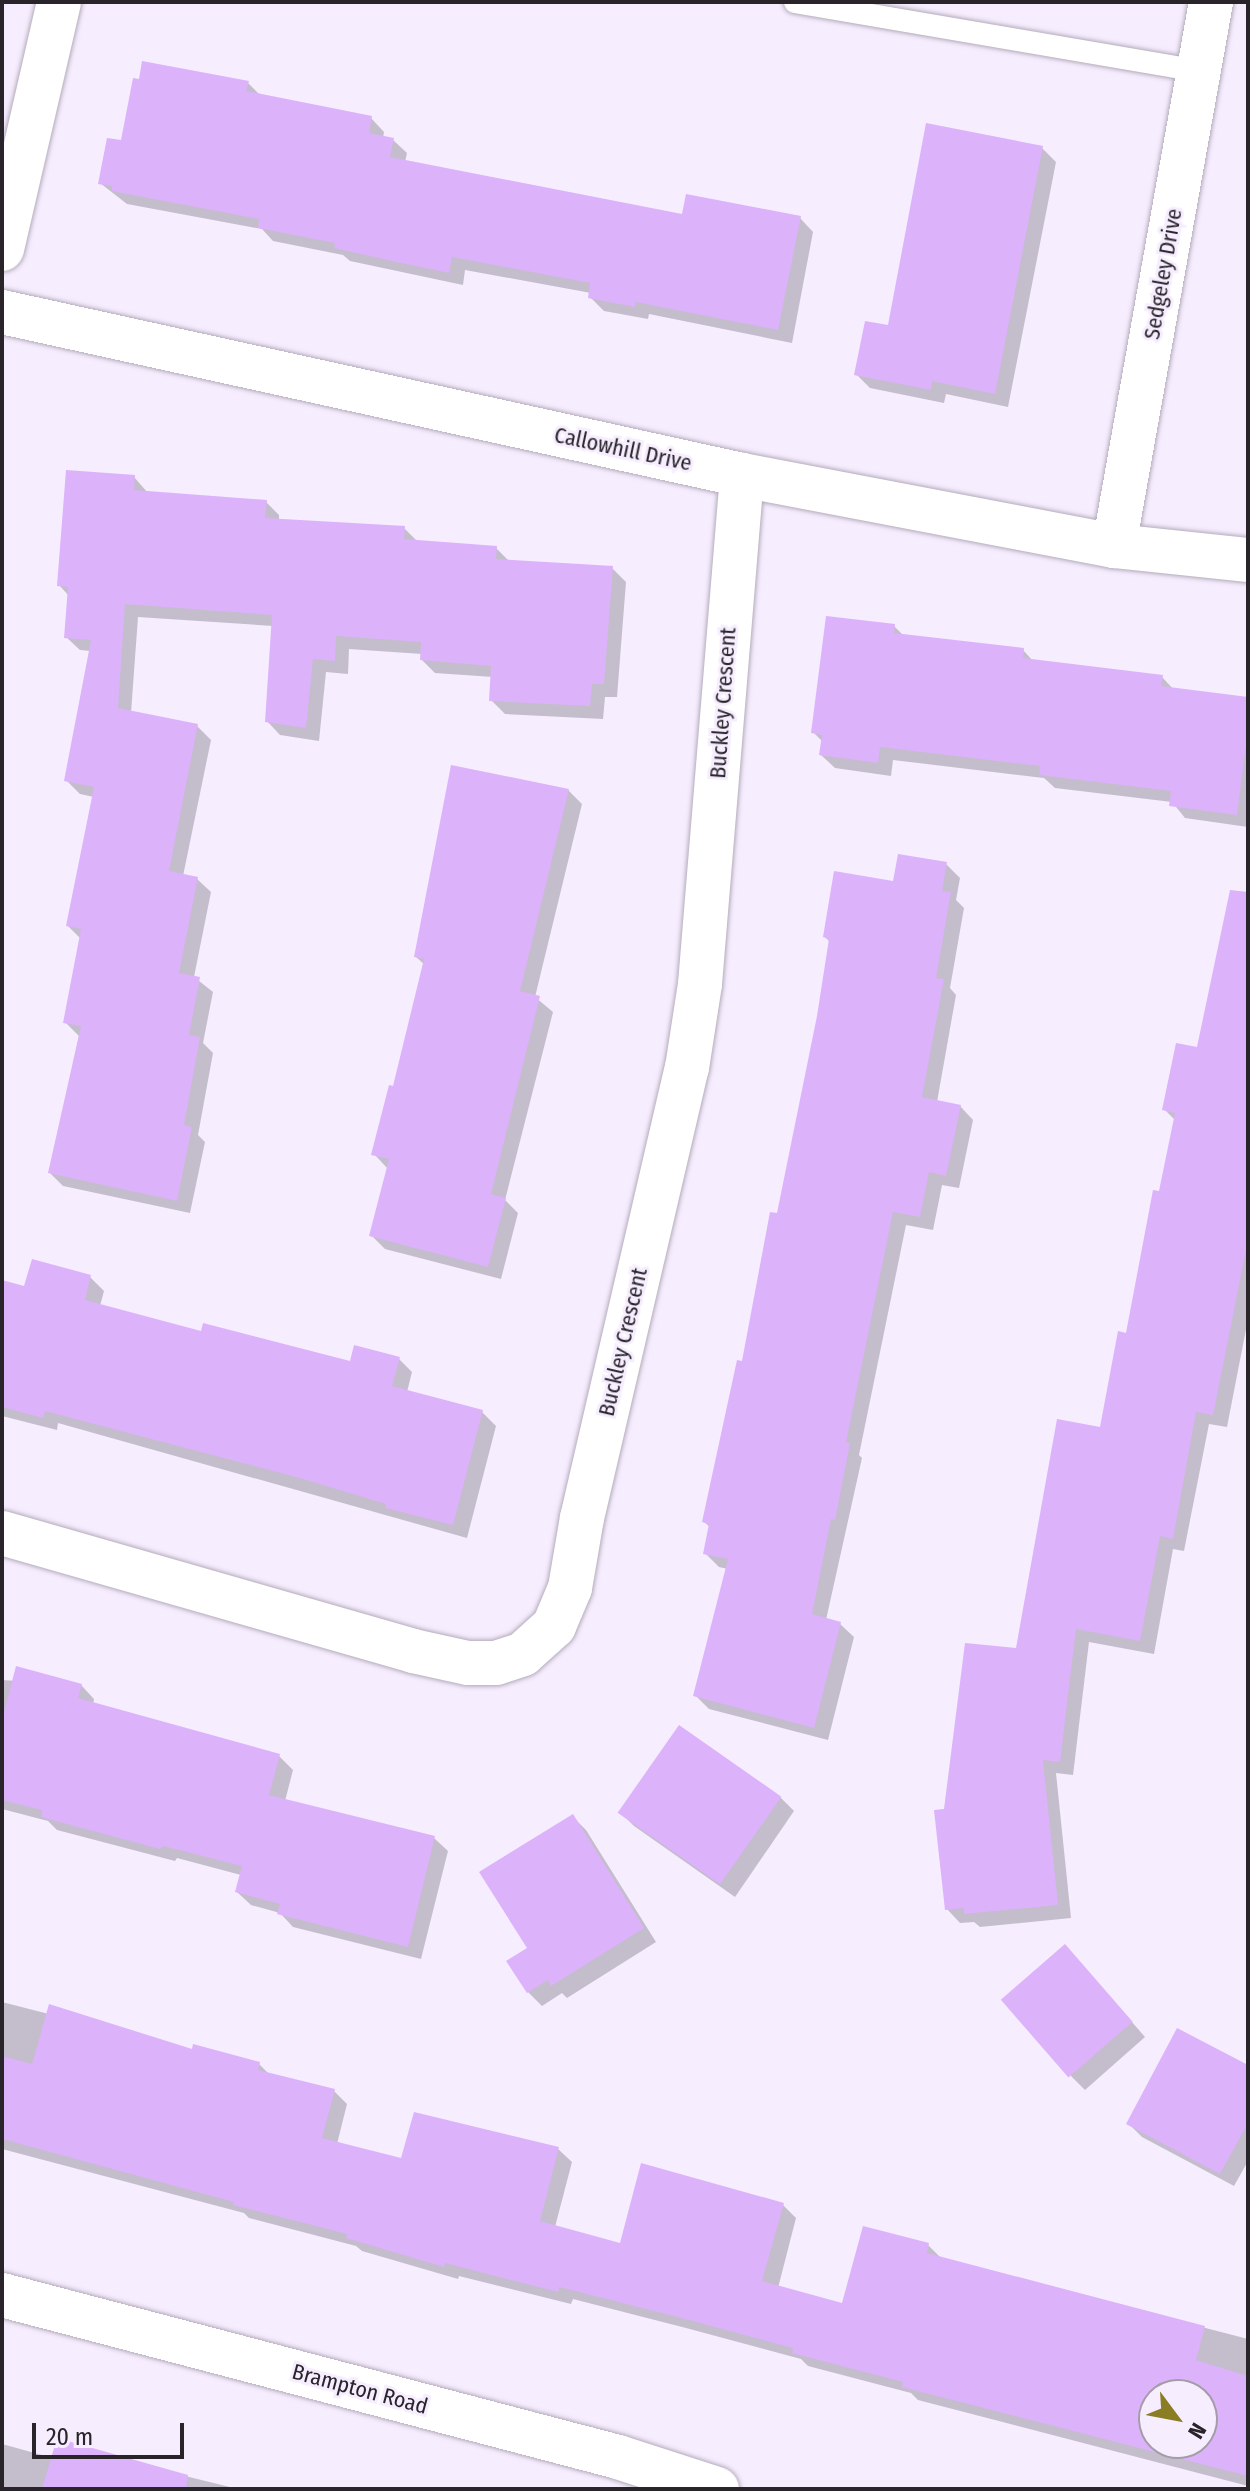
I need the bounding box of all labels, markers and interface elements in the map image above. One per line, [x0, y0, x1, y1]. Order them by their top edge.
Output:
street label: Sedgeley Drive [1138, 206, 1188, 342]
street label: Callowhill Drive [552, 422, 694, 476]
street label: Buckley Crescent [705, 627, 741, 779]
street label: Buckley Crescent [593, 1265, 653, 1419]
street label: Brampton Road [289, 2358, 431, 2420]
north arrow [1138, 2379, 1218, 2459]
scale bar [36, 2407, 188, 2457]
text: N [1182, 2418, 1212, 2444]
text: 20 m [46, 2423, 93, 2451]

